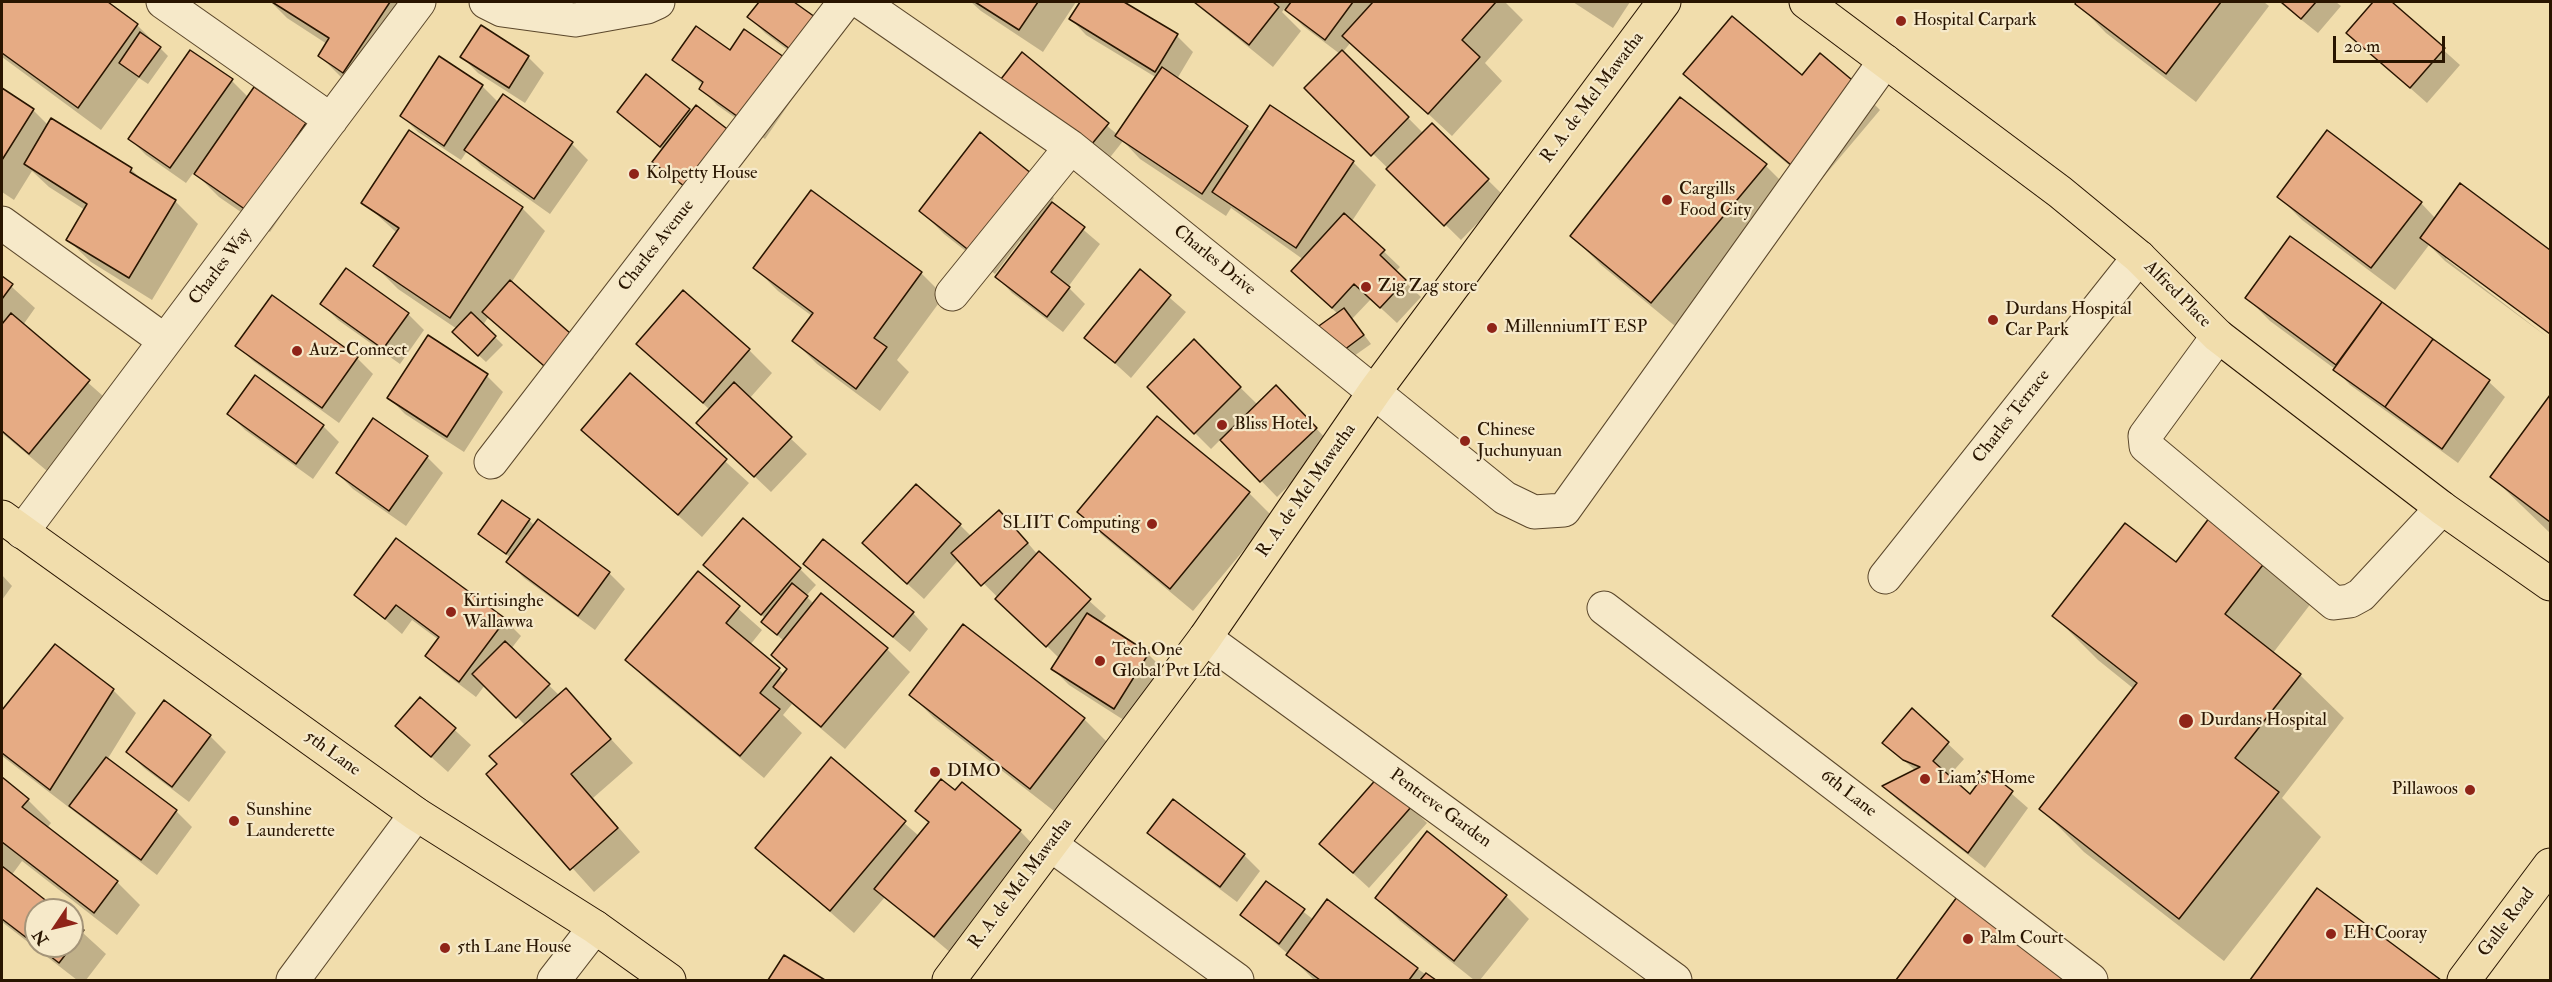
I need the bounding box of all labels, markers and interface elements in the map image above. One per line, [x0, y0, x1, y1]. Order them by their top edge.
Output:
place label: Hospital Carpark [1913, 10, 2037, 32]
marker: Hospital Carpark [1894, 14, 1908, 28]
scale bar [2336, 24, 2448, 62]
street label: R. A. de Mel Mawatha [1537, 28, 1649, 168]
text: 20 m [2344, 35, 2380, 58]
place label: Kolpetty House [646, 163, 758, 185]
marker: Kolpetty House [627, 167, 641, 181]
place label: Cargills Food City [1679, 179, 1751, 222]
marker: Cargills Food City [1660, 193, 1674, 207]
street label: Charles Avenue [614, 196, 700, 296]
street label: Charles Drive [1168, 221, 1260, 301]
street label: Charles Way [185, 224, 257, 310]
street label: Alfred Place [2139, 257, 2215, 333]
place label: Zig Zag store [1378, 276, 1477, 298]
marker: Zig Zag store [1359, 280, 1373, 294]
place label: Durdans Hospital Car Park [2005, 299, 2132, 342]
marker: Durdans Hospital Car Park [1986, 313, 2000, 327]
place label: MillenniumIT ESP [1504, 317, 1647, 339]
marker: MillenniumIT ESP [1485, 321, 1499, 335]
place label: Auz-Connect [309, 340, 407, 362]
marker: Auz-Connect [290, 344, 304, 358]
street label: Charles Terrace [1969, 366, 2055, 468]
place label: Bliss Hotel [1234, 414, 1312, 436]
marker: Bliss Hotel [1215, 418, 1229, 432]
street label: R. A. de Mel Mawatha [1253, 420, 1361, 562]
place label: Chinese Juchunyuan [1477, 420, 1562, 462]
marker: Chinese Juchunyuan [1458, 434, 1472, 448]
place label: SLIIT Computing [1002, 513, 1140, 535]
marker: SLIIT Computing [1145, 517, 1159, 531]
place label: Kirtisinghe Wallawwa [463, 591, 544, 634]
marker: Kirtisinghe Wallawwa [444, 605, 458, 619]
place label: Tech One Global Pvt Ltd [1112, 640, 1221, 682]
marker: Tech One Global Pvt Ltd [1093, 654, 1107, 668]
place label: Durdans Hospital [2200, 710, 2327, 732]
marker: Durdans Hospital [2177, 712, 2195, 730]
street label: 5th Lane [300, 726, 364, 782]
place label: DIMO [947, 761, 1001, 783]
marker: DIMO [928, 765, 942, 779]
street label: Pentreve Garden [1385, 765, 1495, 853]
street label: 6th Lane [1816, 765, 1880, 823]
place label: Liam's Home [1937, 768, 2035, 790]
marker: Liam's Home [1918, 772, 1932, 786]
place label: Pillawoos [2392, 779, 2458, 801]
marker: Pillawoos [2463, 783, 2477, 797]
place label: Sunshine Launderette [246, 800, 335, 842]
marker: Sunshine Launderette [227, 814, 241, 828]
street label: R. A. de Mel Mawatha [965, 814, 1077, 954]
street label: Galle Road [2474, 884, 2540, 962]
north arrow [24, 898, 84, 958]
place label: EH Cooray [2343, 923, 2427, 945]
text: N [29, 926, 53, 949]
marker: EH Cooray [2324, 927, 2338, 941]
place label: Palm Court [1980, 928, 2064, 950]
marker: Palm Court [1961, 932, 1975, 946]
place label: 5th Lane House [457, 937, 571, 959]
marker: 5th Lane House [438, 941, 452, 955]

